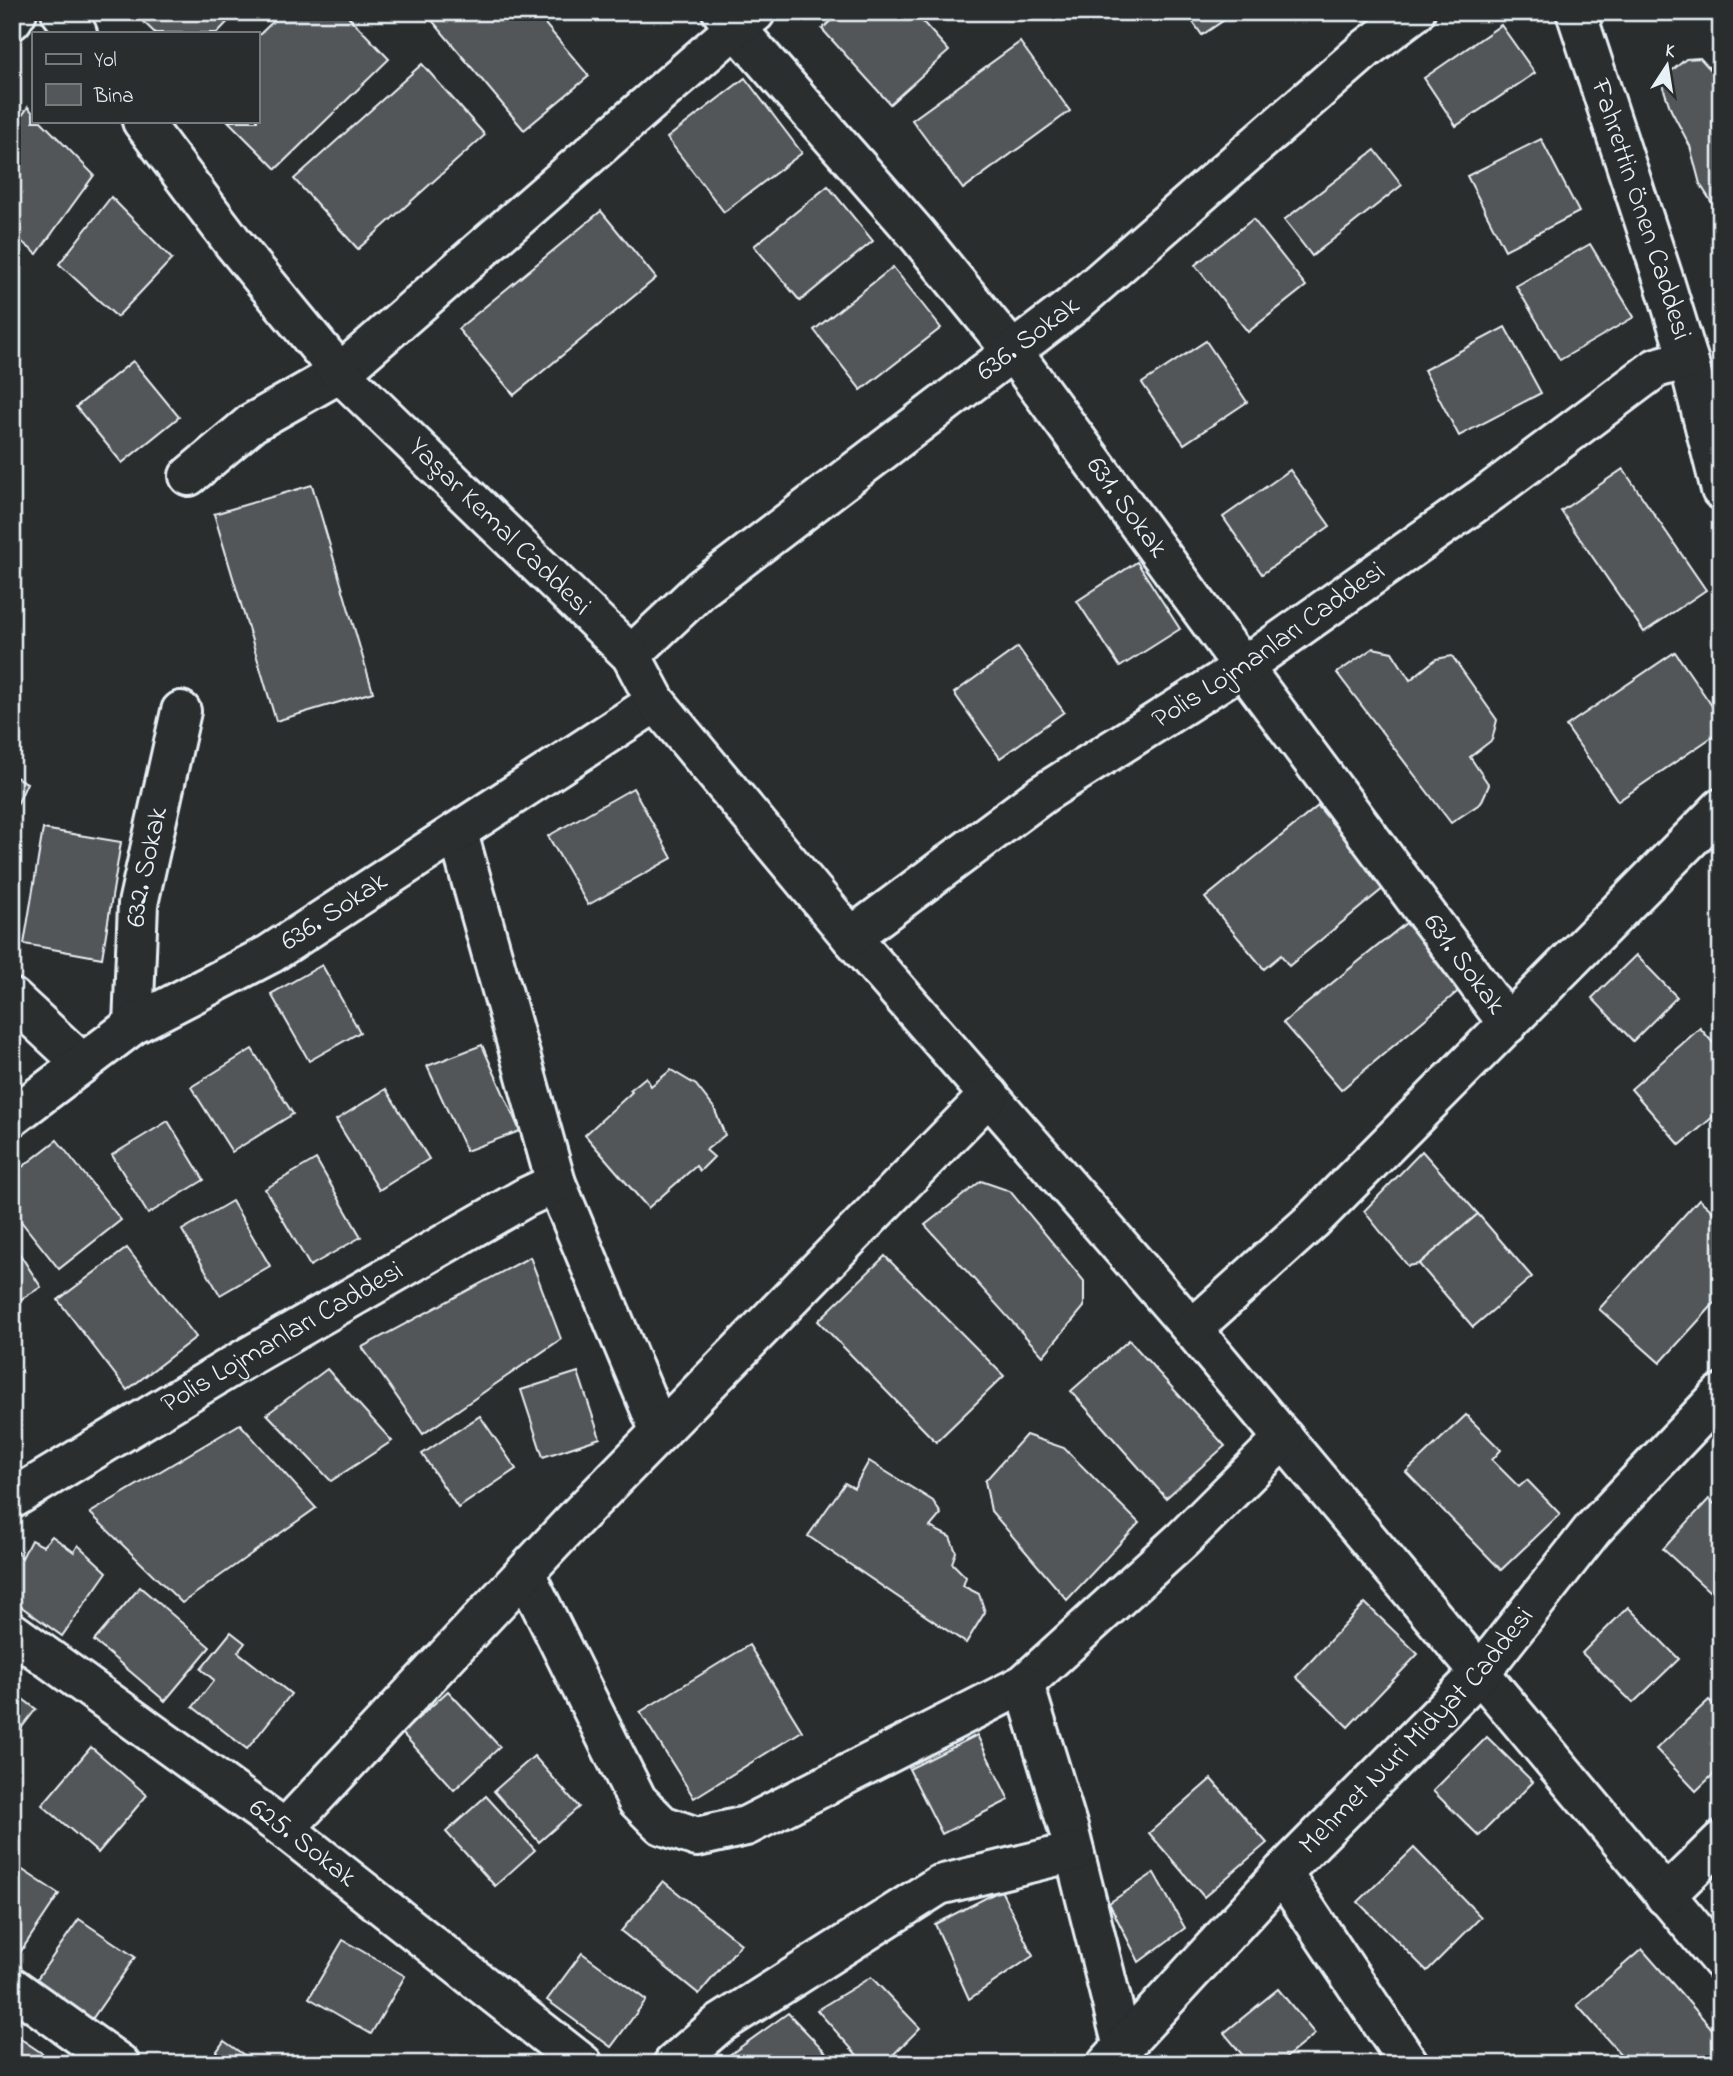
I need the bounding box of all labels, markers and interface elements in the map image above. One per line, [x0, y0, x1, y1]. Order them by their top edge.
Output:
legend [32, 32, 259, 122]
north arrow [1632, 32, 1702, 102]
text: K [1663, 38, 1678, 66]
text: Yol [94, 46, 117, 76]
street label: Fahrettin Önen Caddesi [1579, 73, 1702, 345]
text: Bina [93, 82, 134, 112]
street label: 636. Sokak [968, 286, 1089, 392]
street label: Yaşar Kemal Caddesi [398, 428, 600, 626]
street label: 631. Sokak [1075, 448, 1178, 567]
street label: Polis Lojmanları Caddesi [1144, 552, 1394, 740]
street label: 632. Sokak [117, 802, 180, 928]
street label: 636. Sokak [273, 862, 396, 962]
street label: 631. Sokak [1412, 905, 1516, 1024]
street label: Polis Lojmanları Caddesi [154, 1251, 411, 1425]
street label: Mehmet Nuri Midyat Caddesi [1290, 1599, 1545, 1865]
street label: 625. Sokak [240, 1788, 365, 1899]

